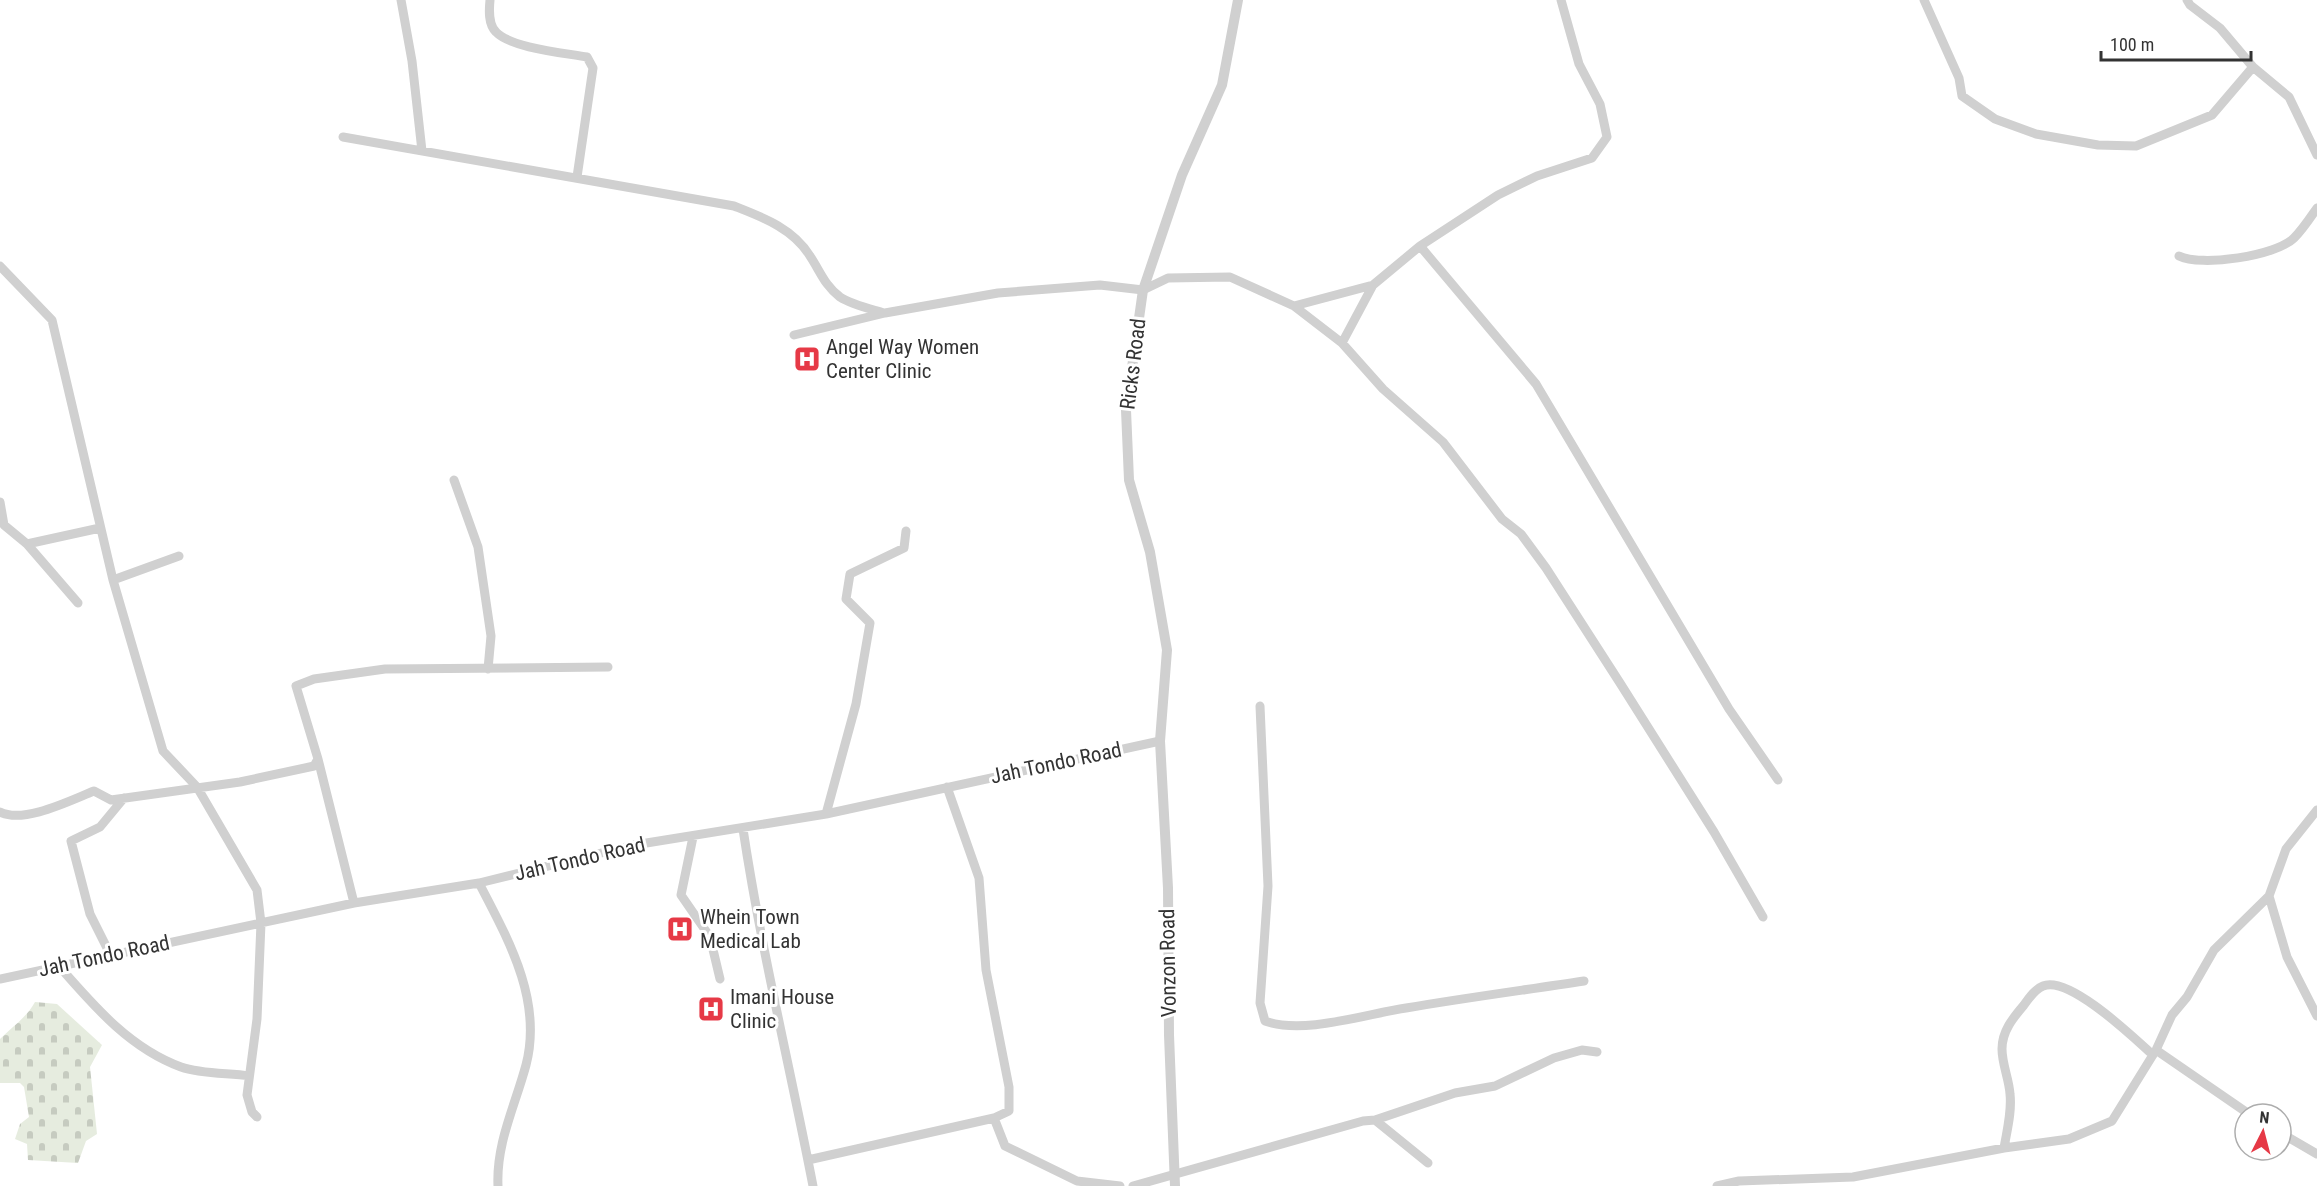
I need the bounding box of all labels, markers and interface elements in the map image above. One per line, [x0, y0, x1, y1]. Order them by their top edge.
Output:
scale bar [2101, 24, 2251, 62]
text: 100 m [2110, 34, 2154, 55]
street label: Ricks Road [1116, 317, 1150, 411]
place label: Angel Way Women Center Clinic [826, 335, 979, 383]
hospital icon: Angel Way Women Center Clinic [792, 344, 822, 374]
street label: Jah Tondo Road [988, 737, 1124, 789]
street label: Jah Tondo Road [512, 832, 648, 886]
place label: Whein Town Medical Lab [700, 905, 801, 953]
street label: Vonzon Road [1155, 908, 1181, 1018]
hospital icon: Whein Town Medical Lab [665, 914, 695, 944]
street label: Jah Tondo Road [36, 930, 172, 982]
place label: Imani House Clinic [730, 985, 834, 1033]
hospital icon: Imani House Clinic [696, 994, 726, 1024]
north arrow [2233, 1102, 2293, 1162]
text: N [2259, 1108, 2270, 1128]

